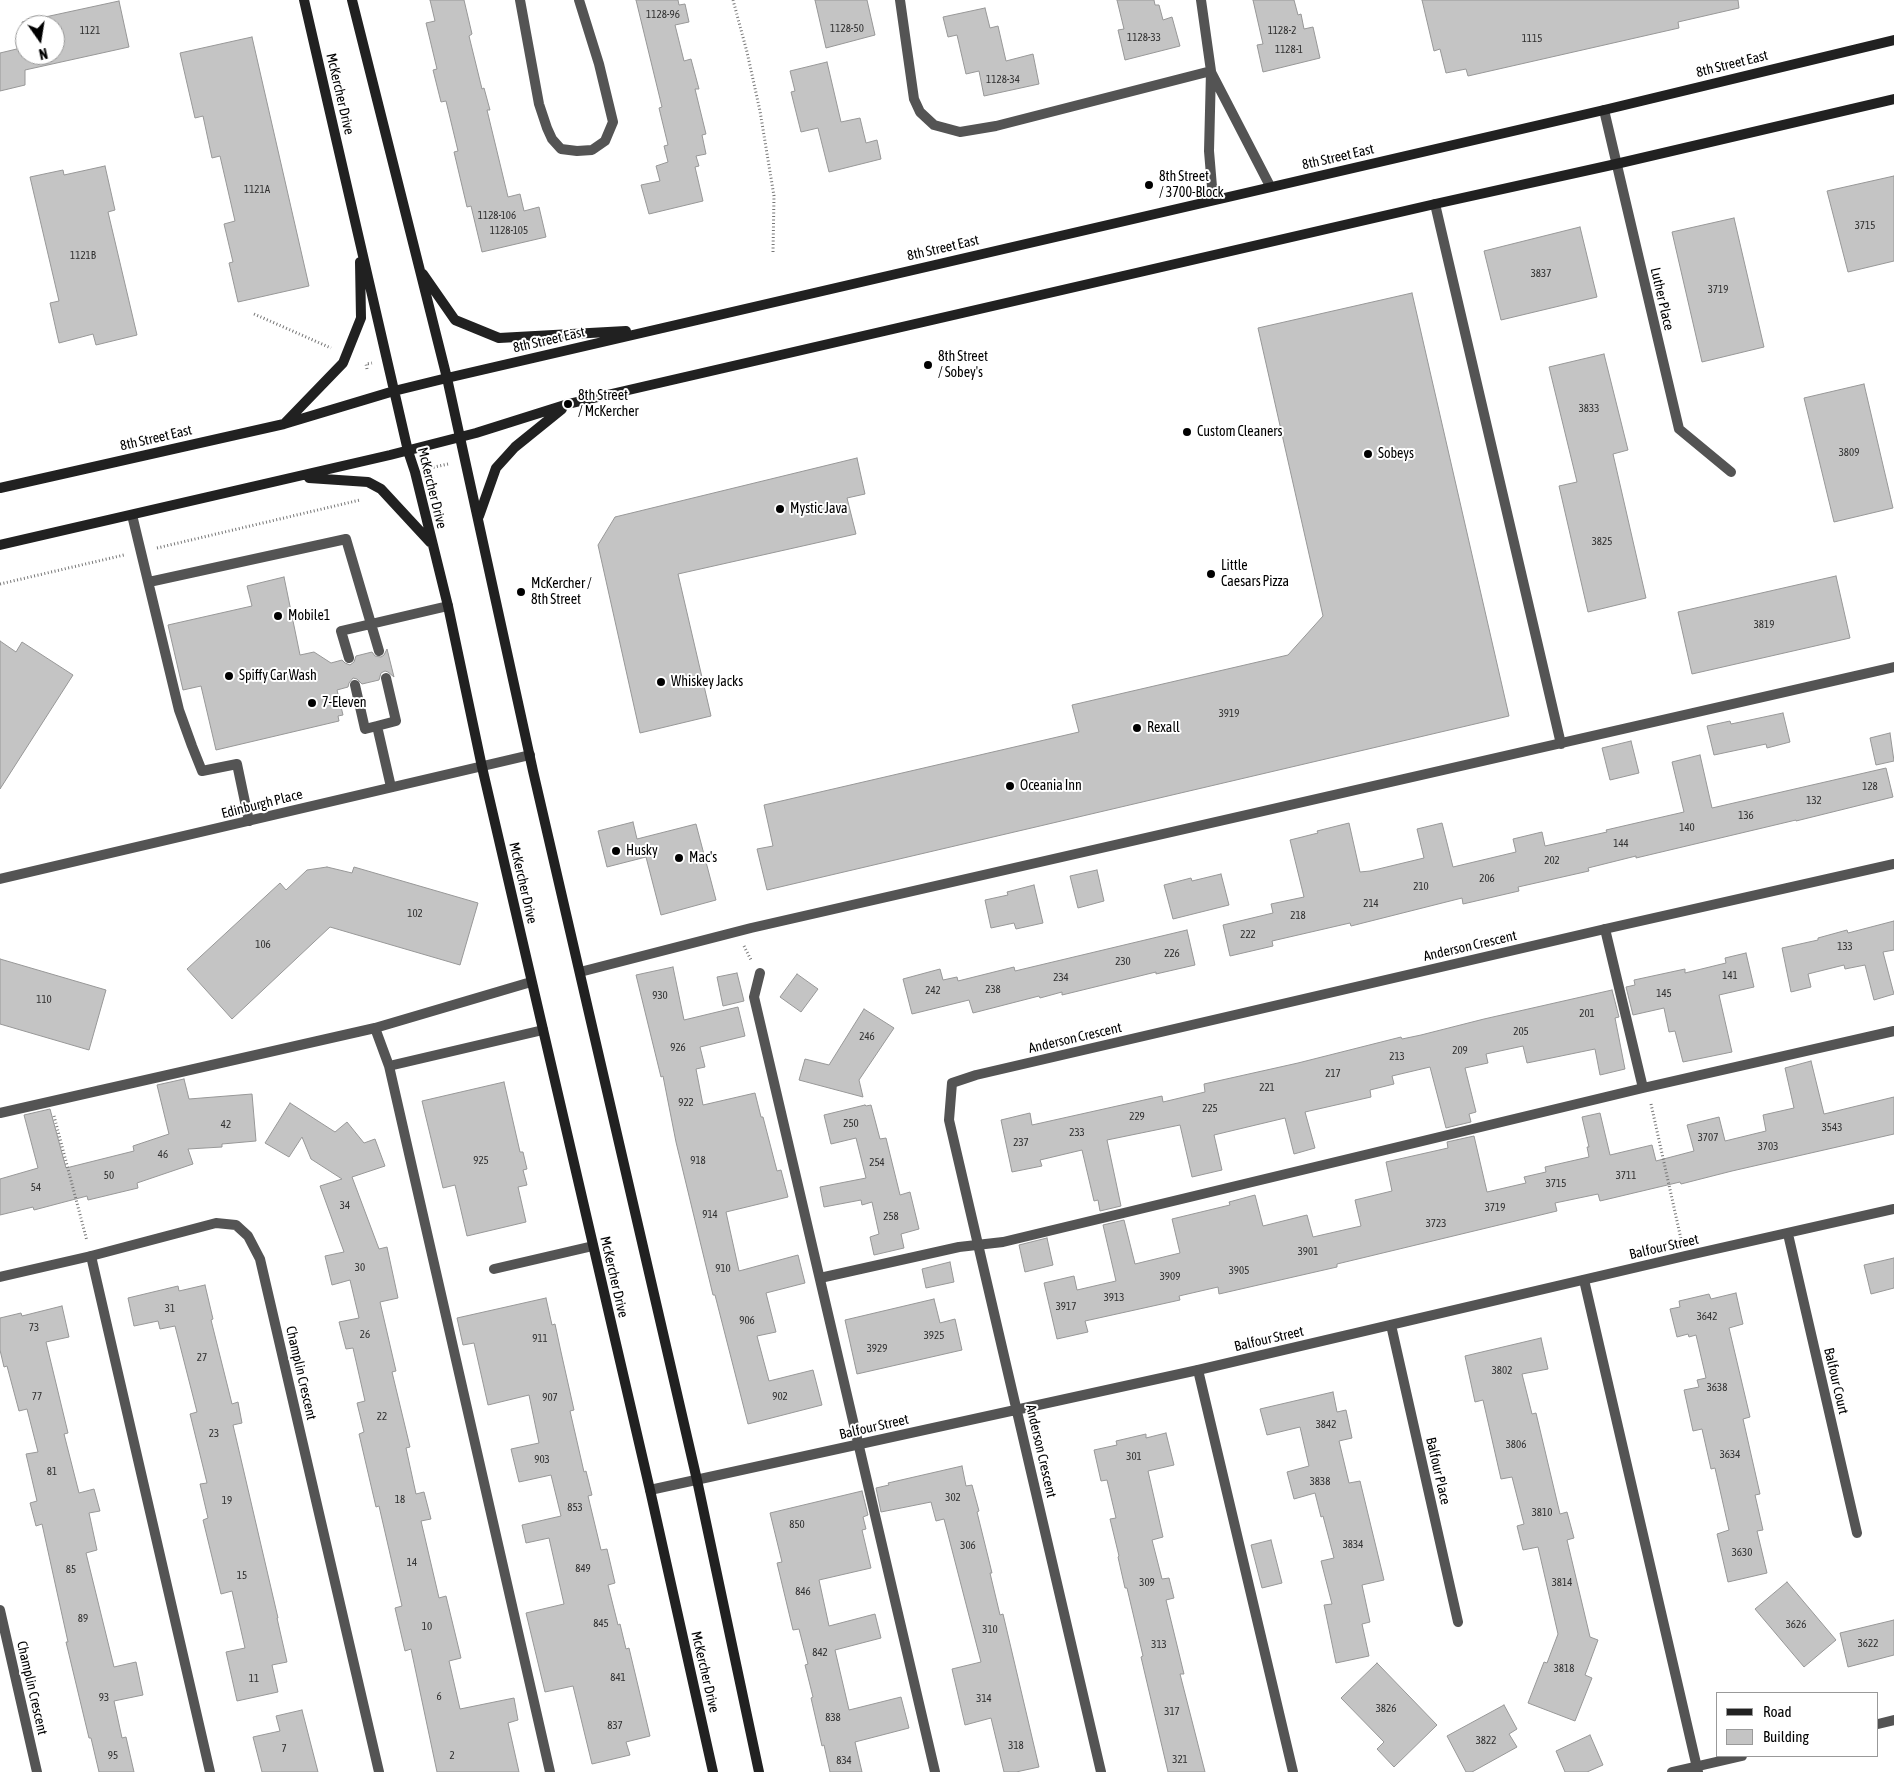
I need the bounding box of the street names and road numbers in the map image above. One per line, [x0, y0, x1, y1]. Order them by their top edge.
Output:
street label: 8th Street East [1694, 47, 1770, 81]
street label: McKercher Drive [322, 52, 358, 136]
street label: 8th Street East [1300, 141, 1376, 173]
street label: 8th Street East [905, 232, 981, 264]
street label: Luther Place [1647, 266, 1677, 332]
street label: 8th Street East [511, 324, 587, 356]
street label: 8th Street East [118, 422, 194, 454]
street label: McKercher Drive [414, 446, 450, 530]
street label: Edinburgh Place [220, 786, 304, 822]
street label: McKercher Drive [505, 841, 541, 925]
street label: Anderson Crescent [1422, 927, 1518, 965]
street label: Anderson Crescent [1027, 1019, 1123, 1057]
street label: Balfour Street [1628, 1231, 1700, 1263]
street label: McKercher Drive [596, 1235, 632, 1319]
street label: Balfour Street [1233, 1323, 1305, 1355]
street label: Champlin Crescent [282, 1324, 320, 1422]
street label: Balfour Court [1820, 1346, 1852, 1416]
street label: Anderson Crescent [1022, 1403, 1060, 1499]
street label: Balfour Street [838, 1411, 910, 1443]
street label: Balfour Place [1422, 1436, 1454, 1506]
street label: McKercher Drive [687, 1630, 723, 1714]
street label: Champlin Crescent [13, 1639, 51, 1737]

